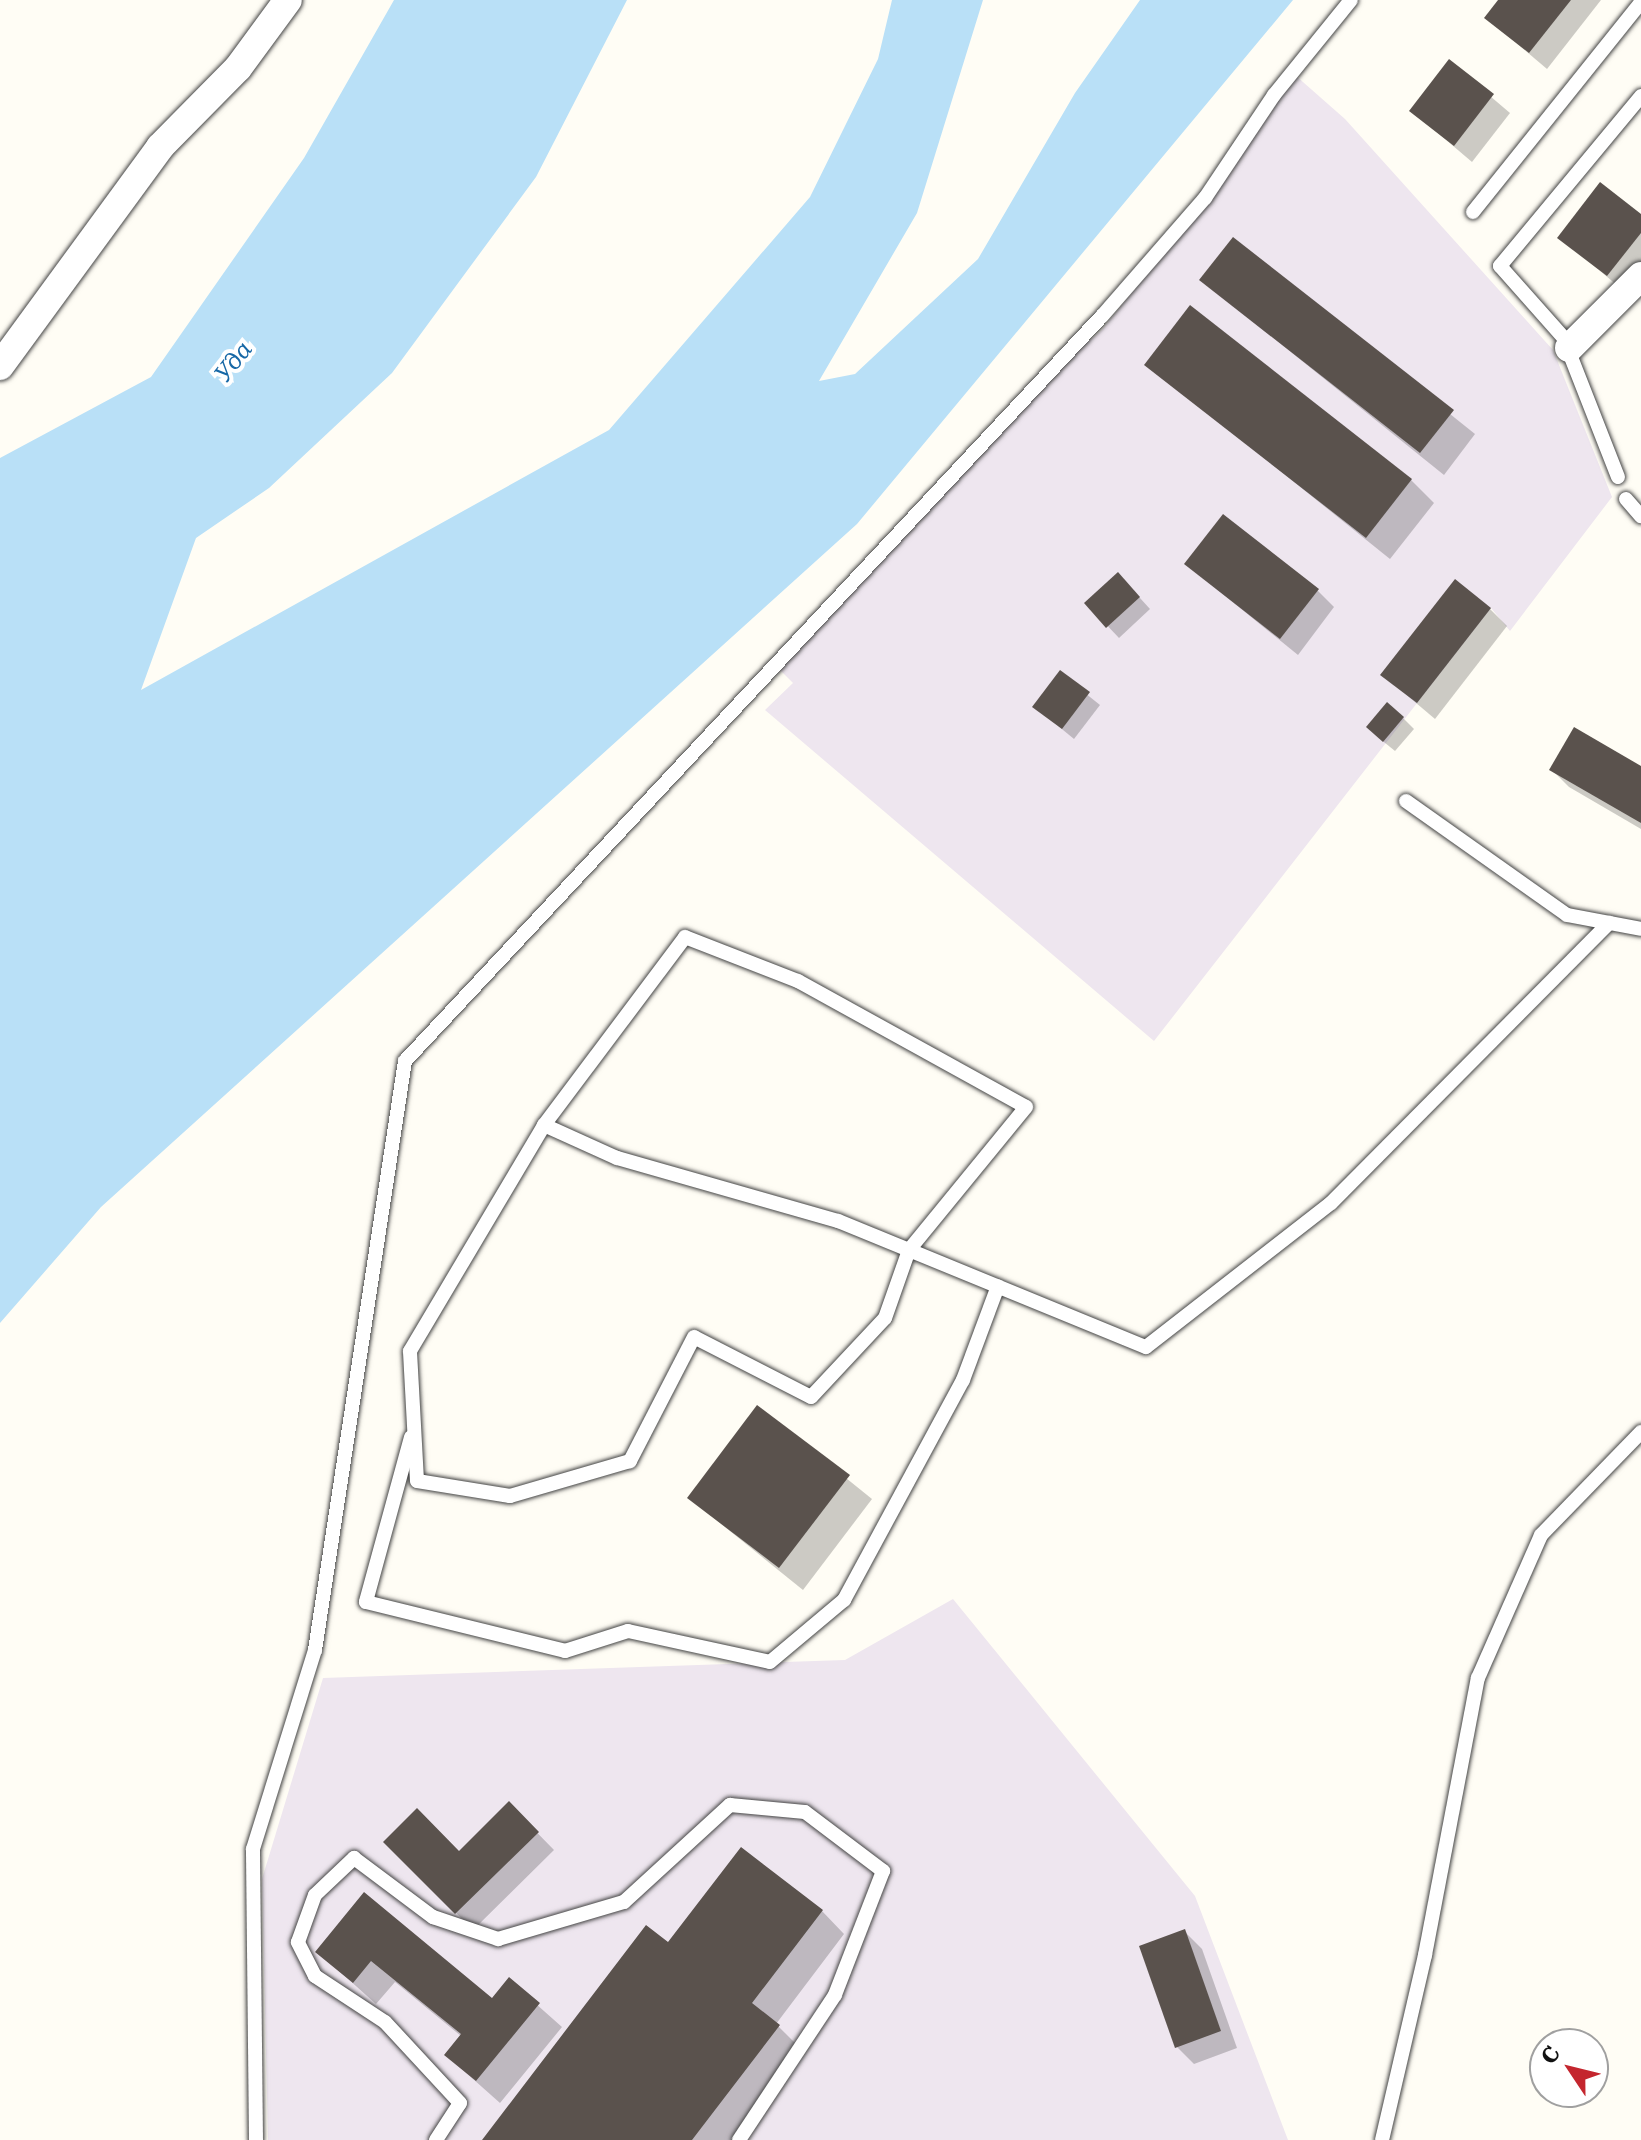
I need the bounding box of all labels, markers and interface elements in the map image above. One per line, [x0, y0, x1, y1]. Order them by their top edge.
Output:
water label: Уда [209, 336, 259, 388]
north arrow [1529, 2028, 1609, 2108]
text: С [1536, 2042, 1565, 2069]

